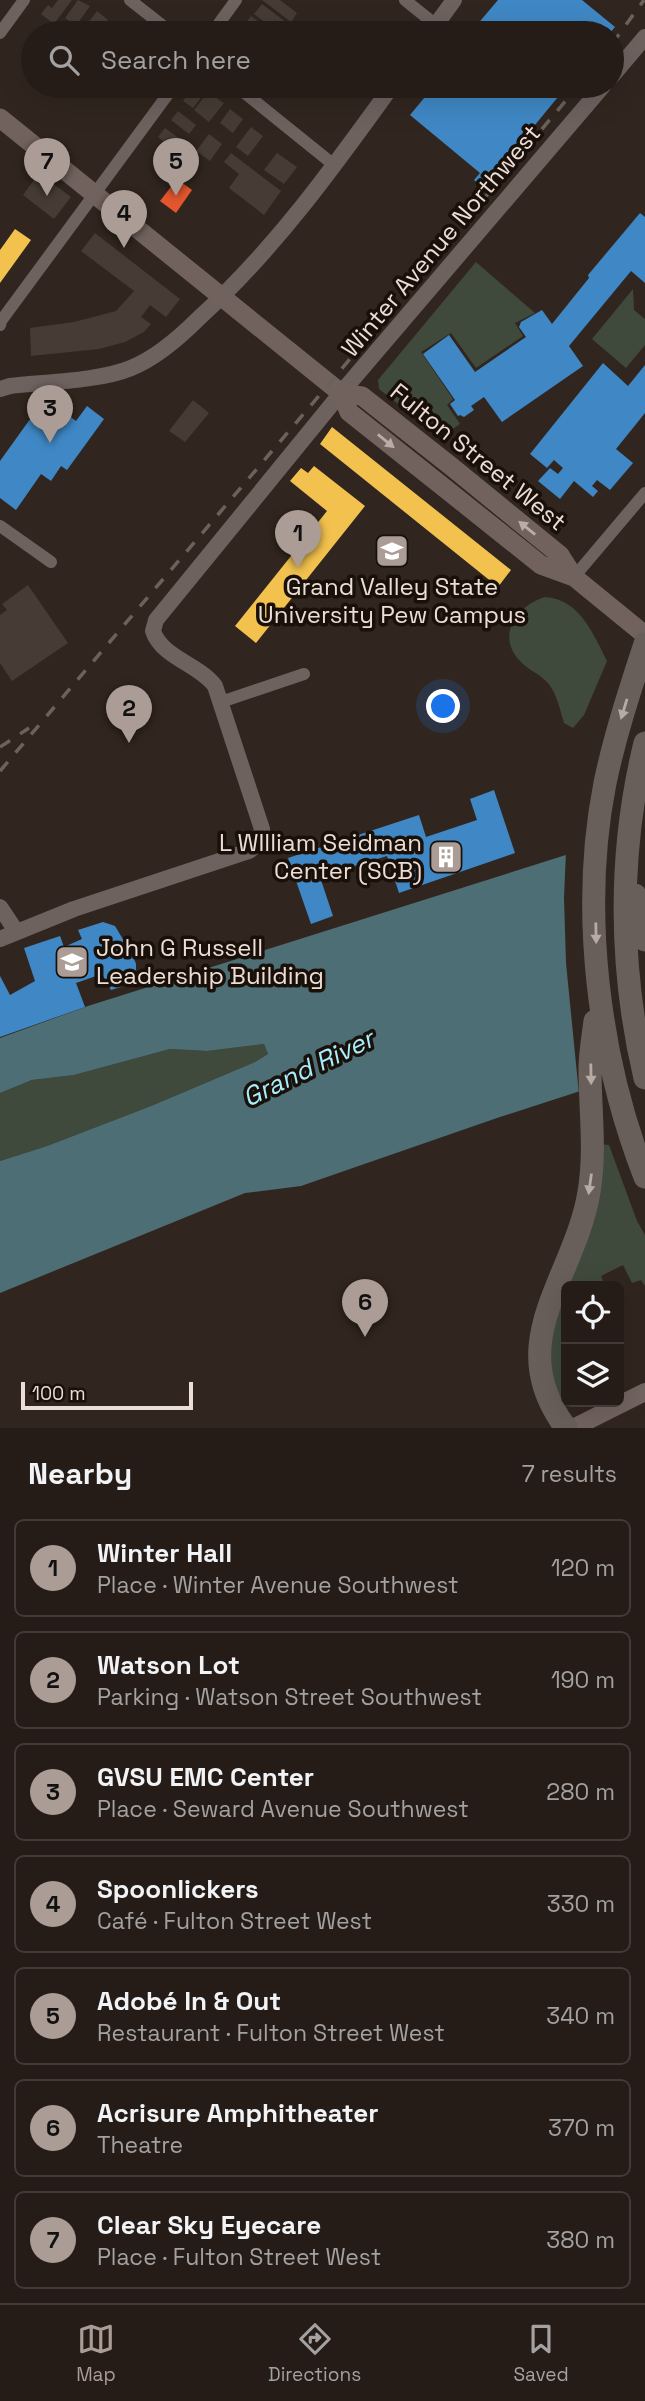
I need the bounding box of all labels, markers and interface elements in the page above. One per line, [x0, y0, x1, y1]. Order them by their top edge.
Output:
search box [21, 21, 624, 98]
icon: search [45, 41, 83, 79]
text: Search here [101, 43, 251, 77]
street label: Winter Avenue Northwest [334, 118, 547, 363]
pin: 7 [24, 138, 70, 196]
pin: 5 [153, 138, 199, 196]
pin: 4 [101, 190, 147, 248]
street label: Fulton Street West [384, 376, 573, 537]
pin: 3 [27, 385, 73, 443]
one-way arrow [377, 434, 395, 449]
pin: 1 [275, 510, 321, 568]
one-way arrow [519, 521, 536, 536]
school or university icon: Grand Valley State University Pew Campus [373, 532, 411, 570]
place label: Grand Valley State University Pew Campus [258, 571, 526, 630]
pin: 2 [106, 685, 152, 743]
your location [426, 689, 460, 723]
one-way arrow [618, 698, 628, 719]
place label: L WIlliam Seidman Center (SCB) [219, 827, 422, 886]
building icon: L WIlliam Seidman Center (SCB) [427, 838, 465, 876]
one-way arrow [590, 922, 601, 944]
place label: John G Russell Leadership Building [96, 932, 324, 991]
school or university icon: John G Russell Leadership Building [53, 943, 91, 981]
water label: Grand River [237, 1020, 382, 1114]
one-way arrow [585, 1063, 596, 1085]
one-way arrow [584, 1173, 595, 1195]
pin: 6 [342, 1279, 388, 1337]
map controls [561, 1281, 624, 1407]
button: locate [561, 1281, 624, 1344]
button: layers [561, 1344, 624, 1407]
scale bar [21, 1379, 192, 1411]
text: 100 m [32, 1381, 86, 1406]
text: Nearby [28, 1454, 132, 1493]
text: 7 results [522, 1459, 617, 1489]
text: Winter Hall [97, 1536, 232, 1570]
text: 1 [48, 1553, 58, 1583]
text: 120 m [551, 1553, 615, 1583]
text: Place · Winter Avenue Southwest [97, 1570, 459, 1600]
text: Watson Lot [97, 1648, 240, 1682]
text: 2 [46, 1665, 60, 1695]
text: 190 m [551, 1665, 615, 1695]
text: Parking · Watson Street Southwest [97, 1682, 482, 1712]
text: GVSU EMC Center [97, 1760, 314, 1794]
text: 3 [46, 1777, 60, 1807]
text: 280 m [546, 1777, 615, 1807]
text: Place · Seward Avenue Southwest [97, 1794, 469, 1824]
text: Spoonlickers [97, 1872, 259, 1906]
text: 4 [46, 1889, 60, 1919]
text: 330 m [547, 1889, 615, 1919]
text: Café · Fulton Street West [97, 1906, 372, 1936]
text: Adobé In & Out [97, 1984, 281, 2018]
text: 5 [46, 2001, 60, 2031]
text: 340 m [546, 2001, 615, 2031]
text: Restaurant · Fulton Street West [97, 2018, 445, 2048]
text: Acrisure Amphitheater [97, 2096, 379, 2130]
text: 6 [46, 2113, 60, 2143]
text: 370 m [548, 2113, 615, 2143]
text: Theatre [97, 2130, 183, 2160]
text: Clear Sky Eyecare [97, 2208, 321, 2242]
text: 7 [47, 2225, 59, 2255]
text: 380 m [546, 2225, 615, 2255]
text: Place · Fulton Street West [97, 2242, 381, 2272]
tab: Map [76, 2320, 116, 2387]
tab: Directions [268, 2320, 361, 2387]
tab: Saved [513, 2320, 569, 2387]

